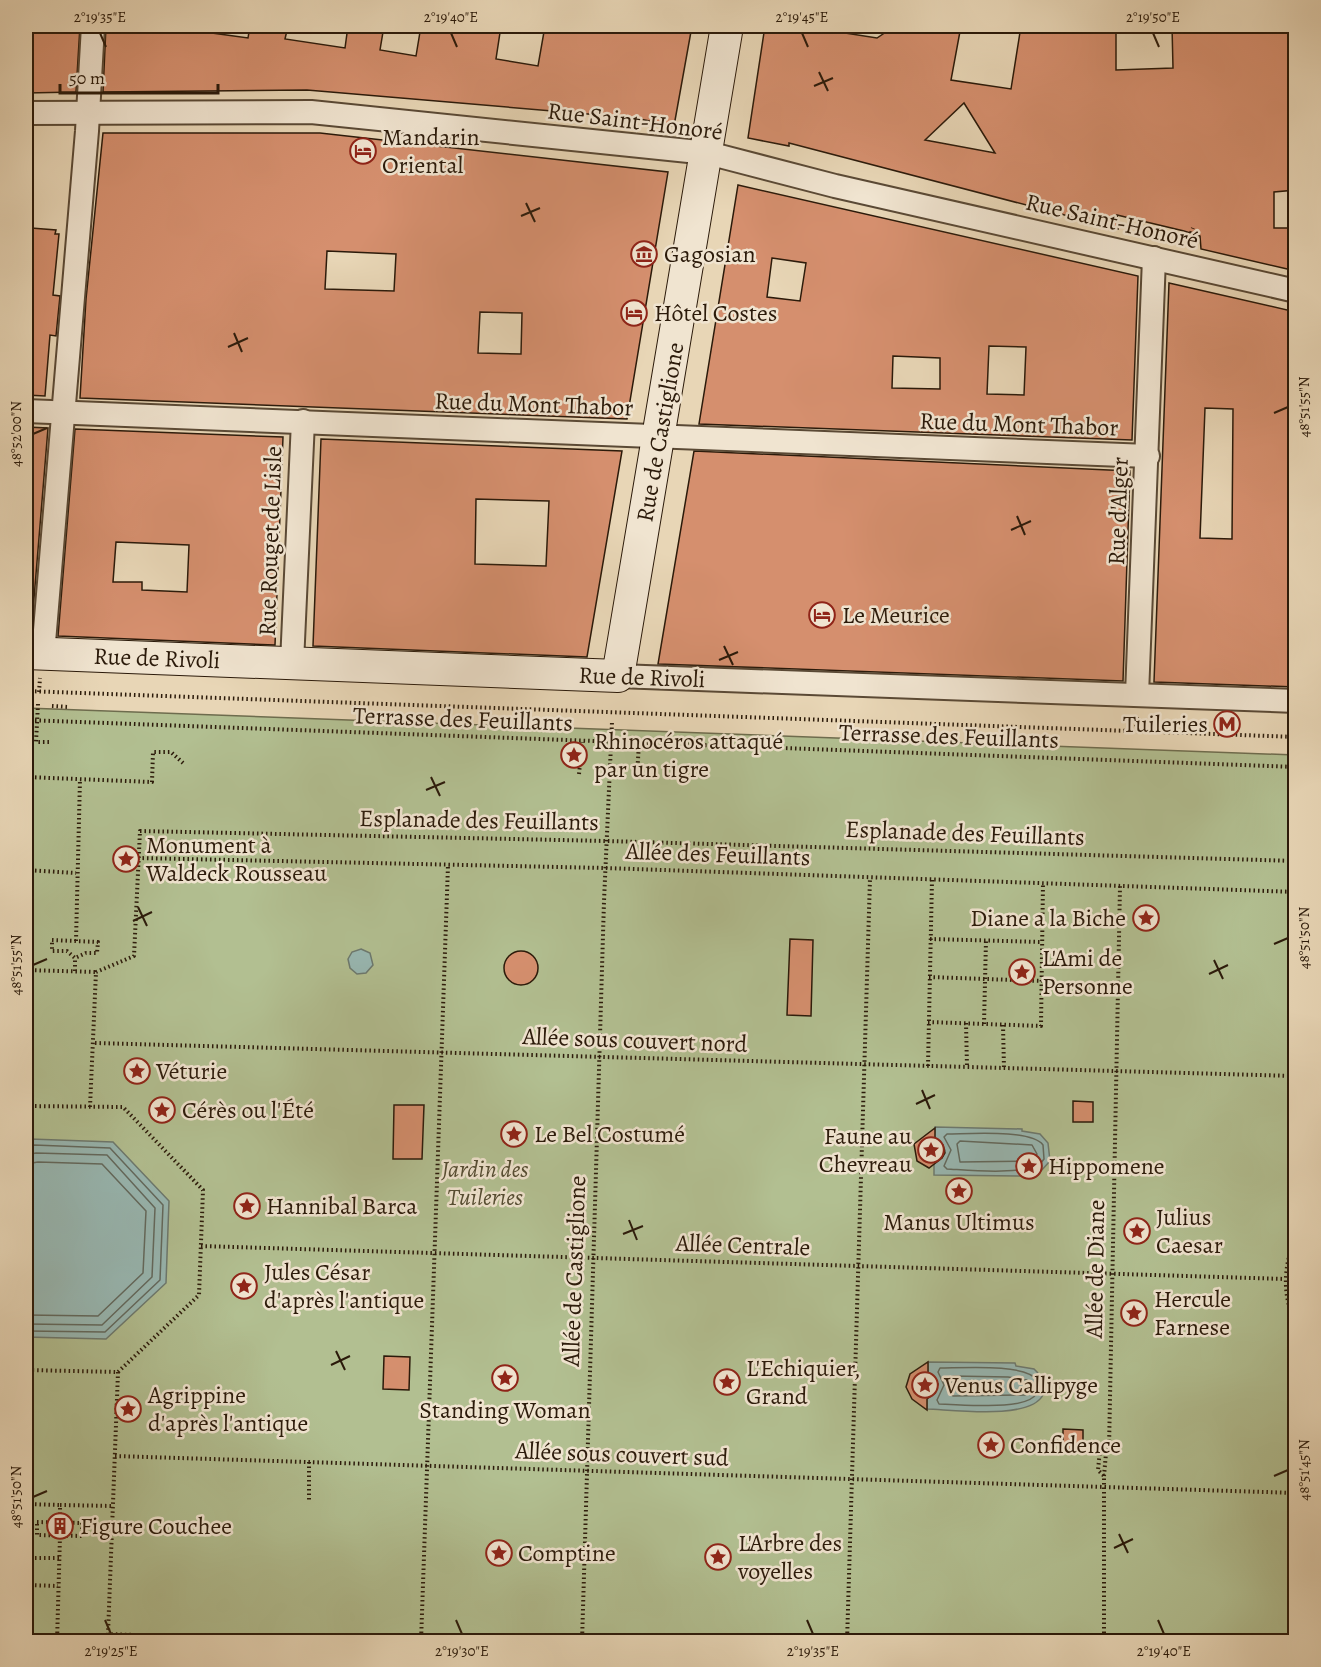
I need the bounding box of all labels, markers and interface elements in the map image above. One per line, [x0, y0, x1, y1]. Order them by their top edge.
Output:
text: 2°19'35"E [74, 7, 126, 27]
text: 2°19'40"E [424, 7, 478, 27]
text: 2°19'45"E [776, 7, 828, 27]
text: 2°19'50"E [1126, 7, 1180, 27]
scale bar [60, 57, 218, 95]
text: 50 m [69, 66, 105, 90]
street label: Rue Saint-Honoré [545, 94, 725, 148]
place label: Mandarin Oriental [382, 121, 480, 181]
hotel icon: Mandarin Oriental [348, 136, 378, 166]
street label: Rue Saint-Honoré [1022, 186, 1202, 256]
place label: Gagosian [664, 238, 756, 270]
museum icon: Gagosian [629, 239, 659, 269]
place label: Hôtel Costes [654, 297, 777, 329]
hotel icon: Hôtel Costes [619, 298, 649, 328]
street label: Rue de Castiglione [628, 340, 692, 524]
text: 48°51'55"N [1294, 376, 1314, 437]
street label: Rue du Mont Thabor [434, 385, 634, 423]
text: 48°52'00"N [6, 401, 26, 467]
street label: Rue du Mont Thabor [919, 405, 1119, 443]
street label: Rue Rouget de Lisle [251, 445, 289, 637]
street label: Rue d'Alger [1100, 456, 1136, 566]
place label: Le Meurice [842, 599, 950, 631]
hotel icon: Le Meurice [807, 600, 837, 630]
street label: Rue de Rivoli [93, 640, 221, 676]
street label: Rue de Rivoli [578, 659, 706, 695]
street label: Terrasse des Feuillants [353, 699, 573, 739]
place label: Tuileries [1123, 708, 1208, 740]
metro station icon: Tuileries [1212, 709, 1242, 739]
street label: Terrasse des Feuillants [839, 716, 1059, 756]
place label: Rhinocéros attaqué par un tigre [594, 725, 783, 785]
place icon: Rhinocéros attaqué par un tigre [559, 740, 589, 770]
street label: Esplanade des Feuillants [359, 802, 599, 838]
street label: Esplanade des Feuillants [845, 813, 1085, 853]
place label: Monument à Waldeck Rousseau [145, 829, 327, 889]
street label: Allée des Feuillants [624, 835, 811, 873]
place icon: Monument à Waldeck Rousseau [111, 844, 141, 874]
place label: Diane a la Biche [970, 902, 1126, 934]
place icon: Diane a la Biche [1131, 903, 1161, 933]
text: 48°51'50"N [1294, 907, 1314, 969]
text: 48°51'55"N [6, 934, 26, 995]
place label: L'Ami de Personne [1042, 942, 1133, 1002]
place icon: L'Ami de Personne [1007, 957, 1037, 987]
street label: Allée sous couvert nord [521, 1020, 748, 1060]
place label: Véturie [155, 1055, 227, 1087]
place icon: Véturie [122, 1056, 152, 1086]
place label: Cérès ou l'Été [182, 1094, 314, 1126]
place icon: Cérès ou l'Été [147, 1095, 177, 1125]
place label: Le Bel Costumé [534, 1118, 685, 1150]
place icon: Le Bel Costumé [499, 1119, 529, 1149]
place label: Faune au Chevreau [819, 1120, 912, 1180]
place icon: Faune au Chevreau [916, 1135, 946, 1165]
place label: Hippomene [1048, 1150, 1165, 1182]
place icon: Hippomene [1014, 1151, 1044, 1181]
park label: Jardin des Tuileries [441, 1153, 528, 1213]
street label: Allée de Castiglione [555, 1175, 593, 1368]
place icon: Manus Ultimus [944, 1176, 974, 1206]
place label: Hannibal Barca [266, 1190, 418, 1222]
place icon: Hannibal Barca [232, 1191, 262, 1221]
street label: Allée de Diane [1078, 1199, 1112, 1340]
place label: Julius Caesar [1156, 1201, 1223, 1261]
place label: Manus Ultimus [883, 1206, 1035, 1238]
place icon: Julius Caesar [1122, 1216, 1152, 1246]
street label: Allée Centrale [674, 1227, 811, 1263]
place label: Jules César d'après l'antique [264, 1256, 424, 1316]
place icon: Jules César d'après l'antique [229, 1271, 259, 1301]
place label: Hercule Farnese [1154, 1283, 1231, 1343]
place icon: Hercule Farnese [1119, 1298, 1149, 1328]
place label: L'Echiquier, Grand [746, 1352, 861, 1412]
place icon: Standing Woman [490, 1363, 520, 1393]
place icon: L'Echiquier, Grand [712, 1367, 742, 1397]
place label: Venus Callipyge [943, 1369, 1098, 1401]
place icon: Venus Callipyge [910, 1370, 940, 1400]
place label: Agrippine d'après l'antique [147, 1379, 308, 1439]
place icon: Agrippine d'après l'antique [113, 1394, 143, 1424]
place label: Standing Woman [419, 1394, 591, 1426]
place label: Confidence [1010, 1429, 1121, 1461]
place icon: Confidence [976, 1430, 1006, 1460]
street label: Allée sous couvert sud [514, 1434, 729, 1474]
text: 48°51'45"N [1294, 1439, 1314, 1501]
text: 48°51'50"N [6, 1466, 26, 1528]
place label: Figure Couchee [80, 1510, 232, 1542]
building icon: Figure Couchee [45, 1511, 75, 1541]
place label: L'Arbre des voyelles [737, 1527, 842, 1587]
place label: Comptine [518, 1537, 616, 1569]
place icon: Comptine [484, 1538, 514, 1568]
place icon: L'Arbre des voyelles [703, 1542, 733, 1572]
text: 2°19'25"E [84, 1641, 138, 1661]
text: 2°19'30"E [435, 1641, 489, 1661]
text: 2°19'35"E [787, 1641, 839, 1661]
text: 2°19'40"E [1137, 1641, 1191, 1661]

